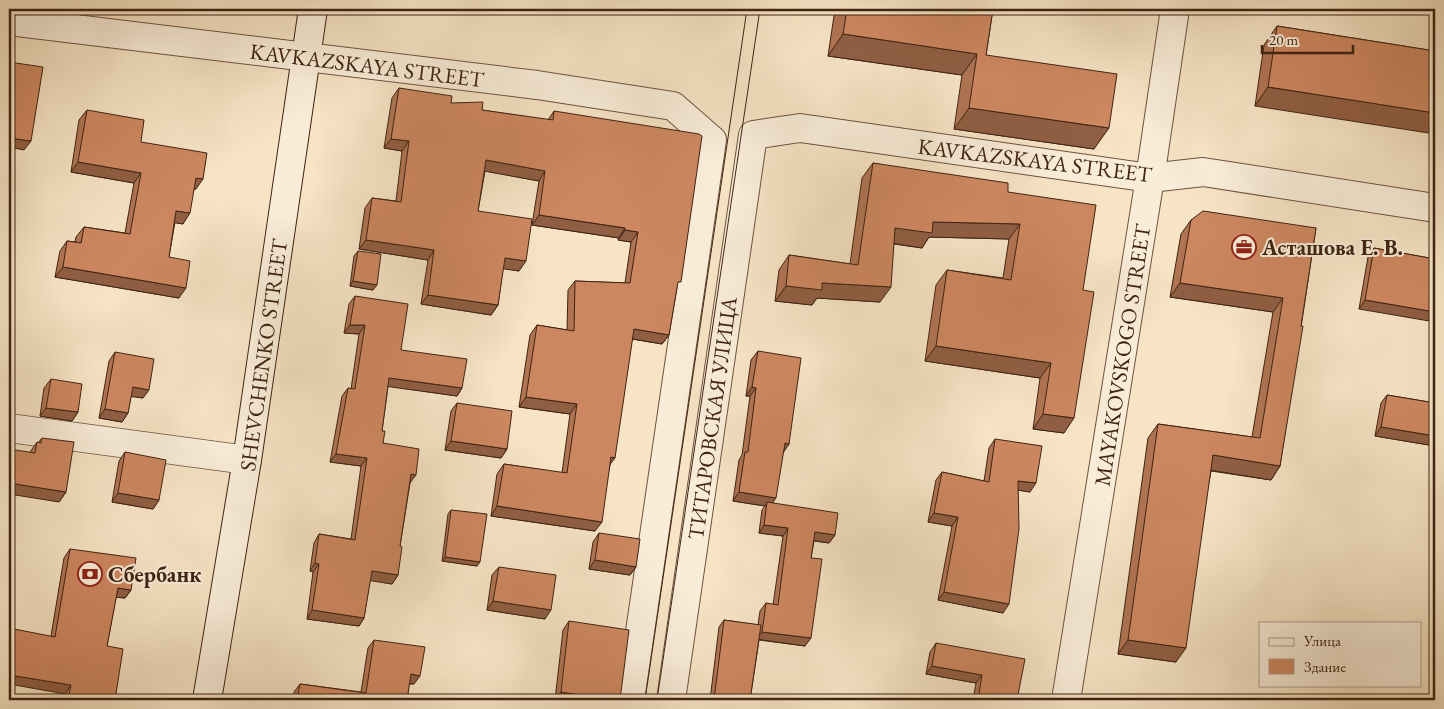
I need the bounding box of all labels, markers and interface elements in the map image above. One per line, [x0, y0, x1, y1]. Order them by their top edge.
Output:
scale bar [1262, 22, 1353, 54]
text: 20 m [1269, 30, 1298, 49]
street label: KAVKAZSKAYA STREET [248, 37, 486, 94]
street label: KAVKAZSKAYA STREET [916, 132, 1154, 189]
street label: MAYAKOVSKOGO STREET [1087, 222, 1158, 488]
place label: Асташова Е. В. [1261, 233, 1403, 262]
office icon: Асташова Е. В. [1231, 234, 1257, 260]
street label: SHEVCHENKO STREET [233, 237, 294, 473]
street label: ТИТАРОВСКАЯ УЛИЦА [681, 294, 744, 541]
place label: Сбербанк [108, 560, 202, 589]
bank icon: Сбербанк [77, 561, 103, 587]
legend [1259, 622, 1422, 686]
text: Улица [1303, 631, 1341, 650]
text: Здание [1304, 657, 1346, 676]

